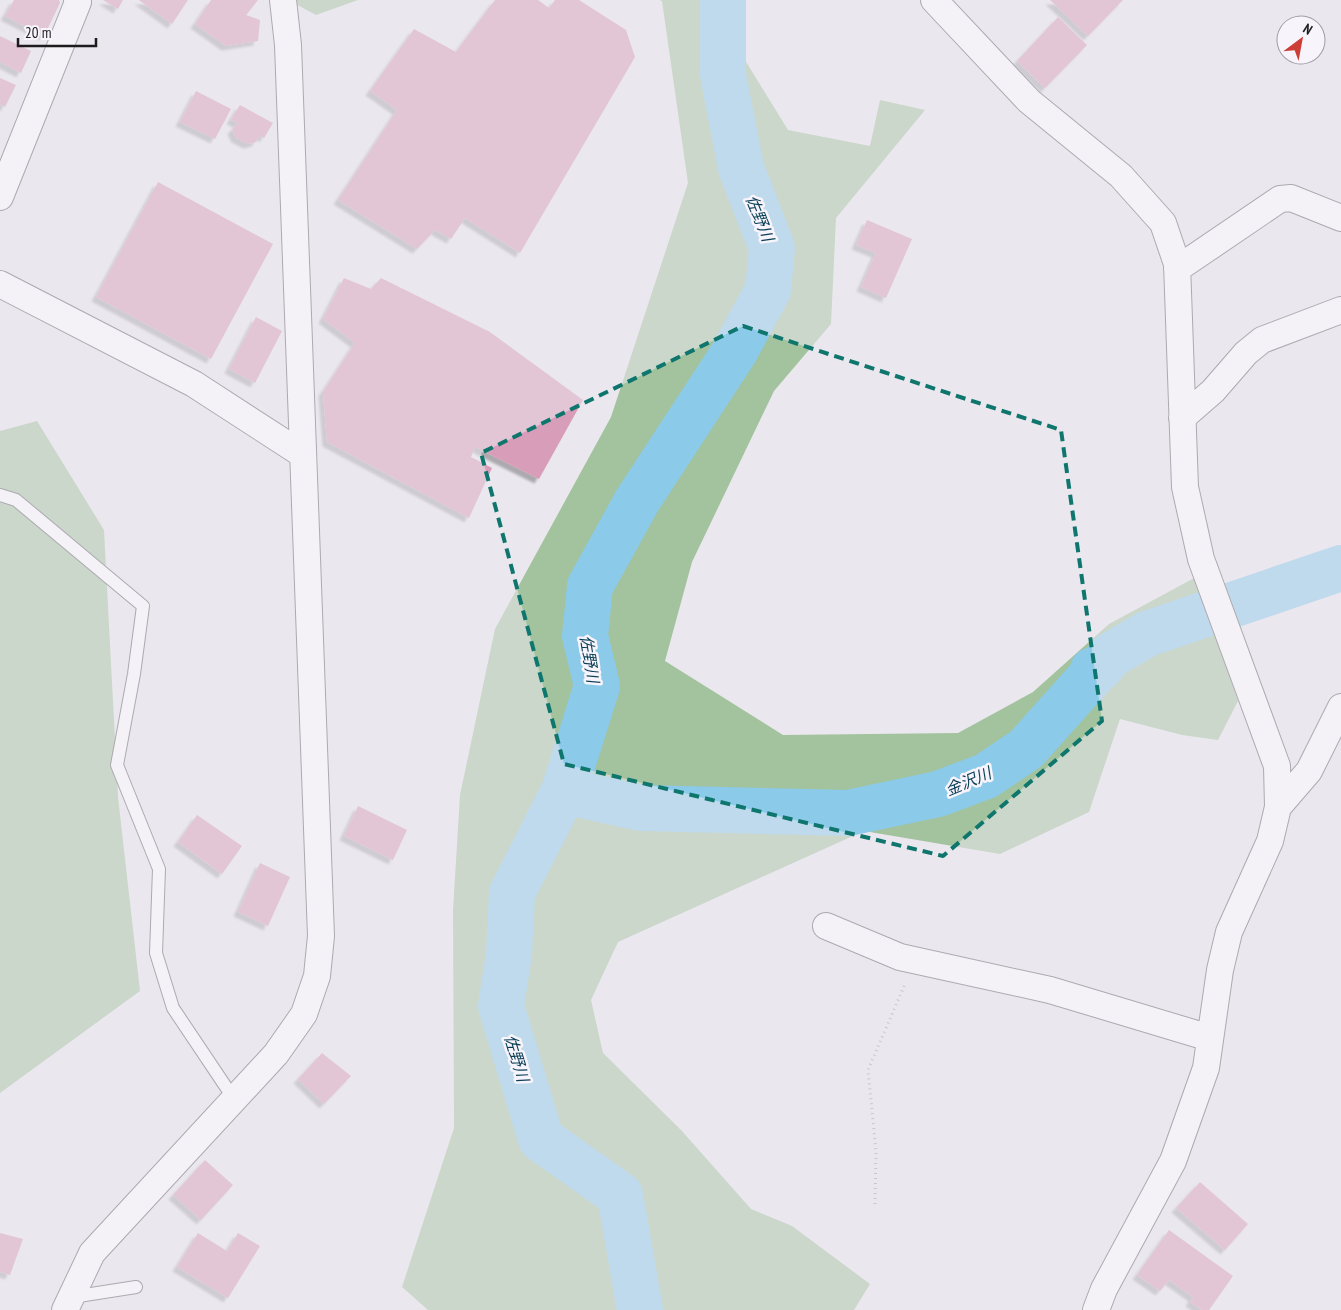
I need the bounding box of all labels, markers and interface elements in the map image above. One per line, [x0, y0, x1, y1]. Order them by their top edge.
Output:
scale bar [18, 15, 95, 47]
north arrow [1276, 15, 1326, 65]
text: N [1300, 19, 1316, 39]
text: 20 m [25, 23, 51, 42]
water label: 佐野川 [742, 192, 779, 246]
water label: 佐野川 [576, 634, 604, 686]
water label: 金沢川 [942, 762, 996, 800]
water label: 佐野川 [500, 1032, 534, 1086]

